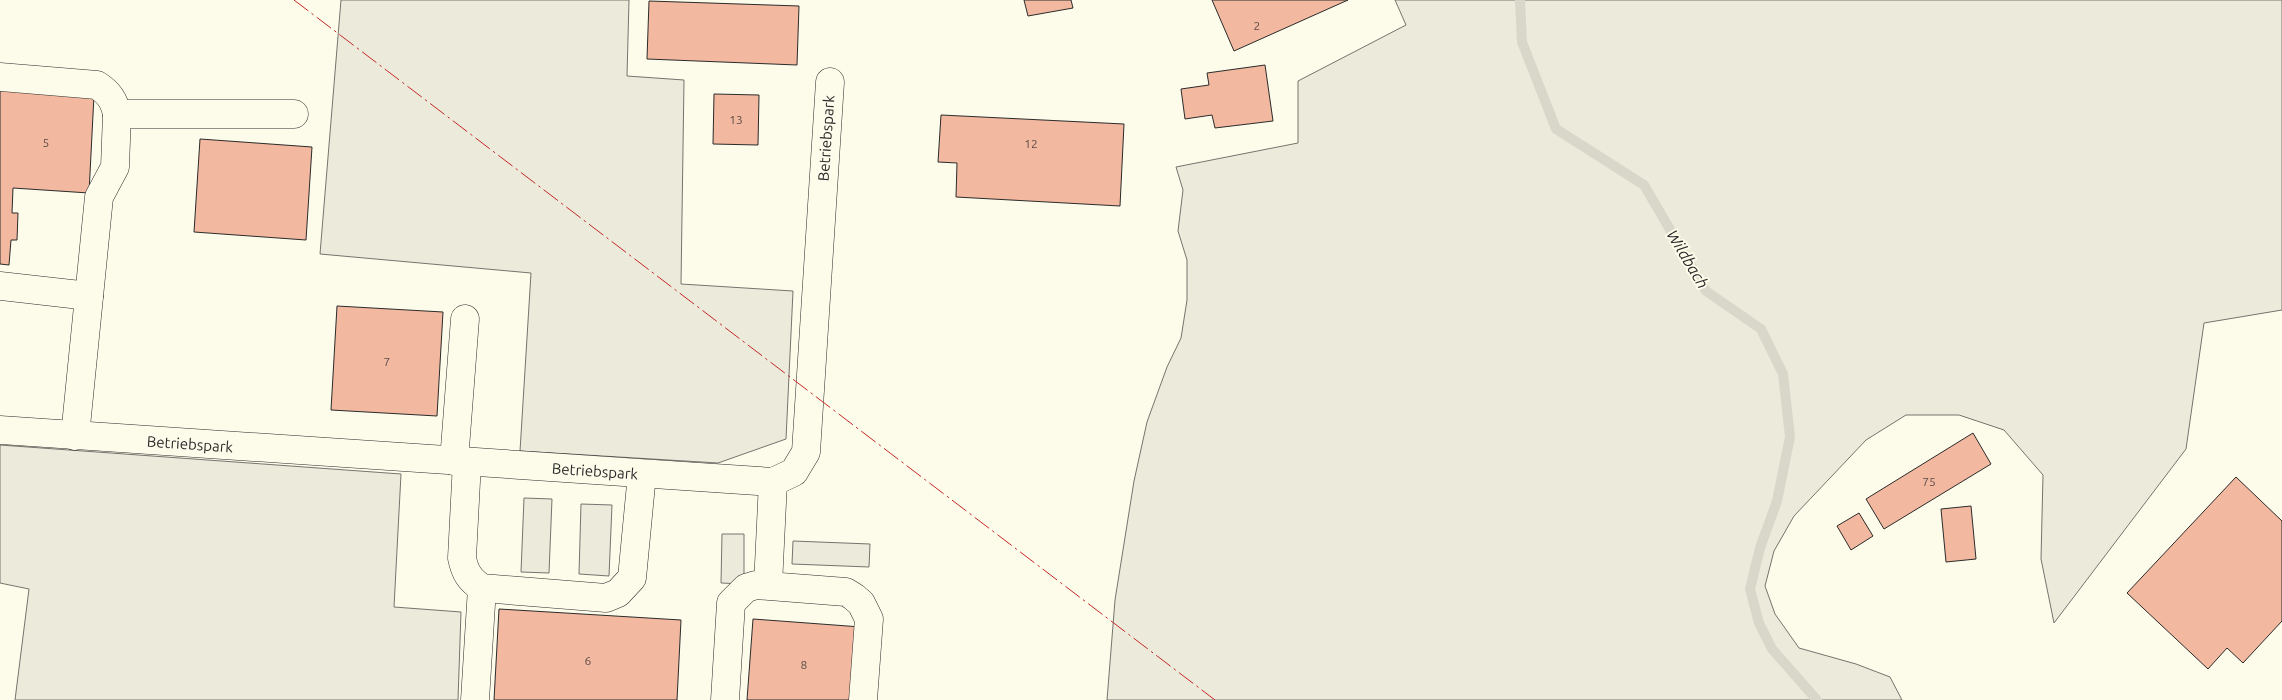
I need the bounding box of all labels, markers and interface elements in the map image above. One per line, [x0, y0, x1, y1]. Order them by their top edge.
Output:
house number: 2 [1254, 19, 1260, 32]
street label: Betriebspark [815, 94, 838, 182]
house number: 13 [729, 113, 743, 126]
house number: 5 [43, 136, 49, 149]
house number: 12 [1024, 137, 1038, 150]
water label: Wildbach [1664, 226, 1712, 292]
house number: 7 [384, 355, 390, 368]
street label: Betriebspark [146, 433, 234, 456]
street label: Betriebspark [551, 460, 639, 483]
house number: 75 [1922, 475, 1936, 488]
house number: 6 [585, 654, 592, 667]
house number: 8 [801, 658, 808, 671]

